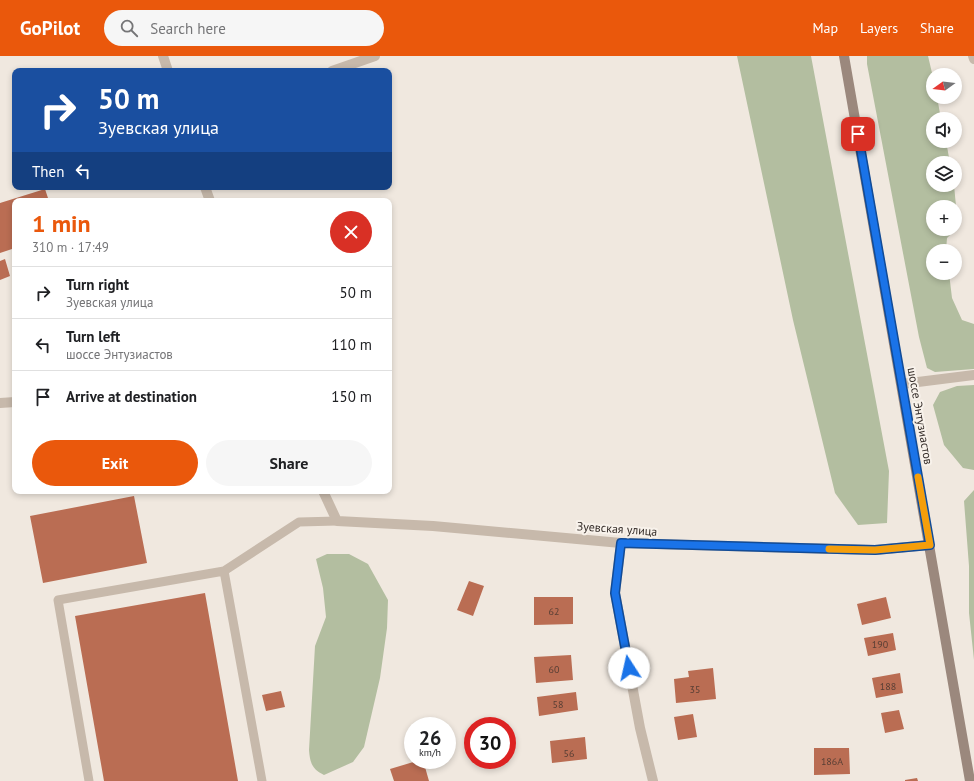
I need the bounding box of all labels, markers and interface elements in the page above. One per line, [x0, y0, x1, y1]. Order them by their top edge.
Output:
search box [104, 10, 384, 46]
text: GoPilot [20, 16, 80, 40]
icon: search [118, 17, 140, 39]
text: Search here [150, 19, 226, 38]
text: Map [812, 19, 838, 37]
text: Layers [860, 19, 898, 37]
text: Share [920, 19, 954, 37]
north arrow [926, 68, 962, 104]
map controls [926, 68, 962, 280]
text: 50 m [98, 80, 159, 117]
icon: right [32, 84, 84, 136]
button: sound [926, 112, 962, 148]
text: Зуевская улица [98, 116, 219, 139]
pin [841, 117, 875, 151]
icon: arrive [847, 123, 869, 145]
button: layers [926, 156, 962, 192]
icon: left [72, 160, 94, 182]
text: Then [32, 162, 64, 181]
button: + [926, 200, 962, 236]
text: 1 min [32, 208, 91, 239]
button: close [330, 211, 372, 253]
text: 310 m · 17:49 [32, 239, 109, 256]
button: − [926, 244, 962, 280]
text: Turn right [66, 275, 129, 294]
icon: right [32, 282, 54, 304]
text: 50 m [339, 283, 372, 302]
text: Зуевская улица [66, 294, 153, 311]
text: Turn left [66, 327, 120, 346]
icon: left [32, 334, 54, 356]
text: 110 m [331, 335, 372, 354]
text: шоссе Энтузиастов [66, 346, 173, 363]
street label: шоссе Энтузиастов [905, 366, 936, 466]
icon: arrive [32, 386, 54, 408]
text: Arrive at destination [66, 387, 197, 406]
text: 150 m [331, 387, 372, 406]
button: Exit [32, 440, 198, 486]
button: Share [206, 440, 372, 486]
street label: Зуевская улица [576, 518, 658, 539]
house number: 62 [549, 605, 559, 618]
house number: 190 [872, 638, 889, 651]
position arrow [608, 647, 650, 689]
house number: 60 [549, 663, 560, 676]
house number: 188 [880, 680, 896, 693]
house number: 35 [690, 683, 700, 696]
house number: 58 [553, 698, 563, 711]
speed limit sign: 30 [464, 717, 516, 769]
text: 26 [419, 725, 441, 751]
text: km/h [419, 746, 441, 759]
house number: 56 [564, 747, 574, 760]
house number: 186А [821, 755, 843, 768]

